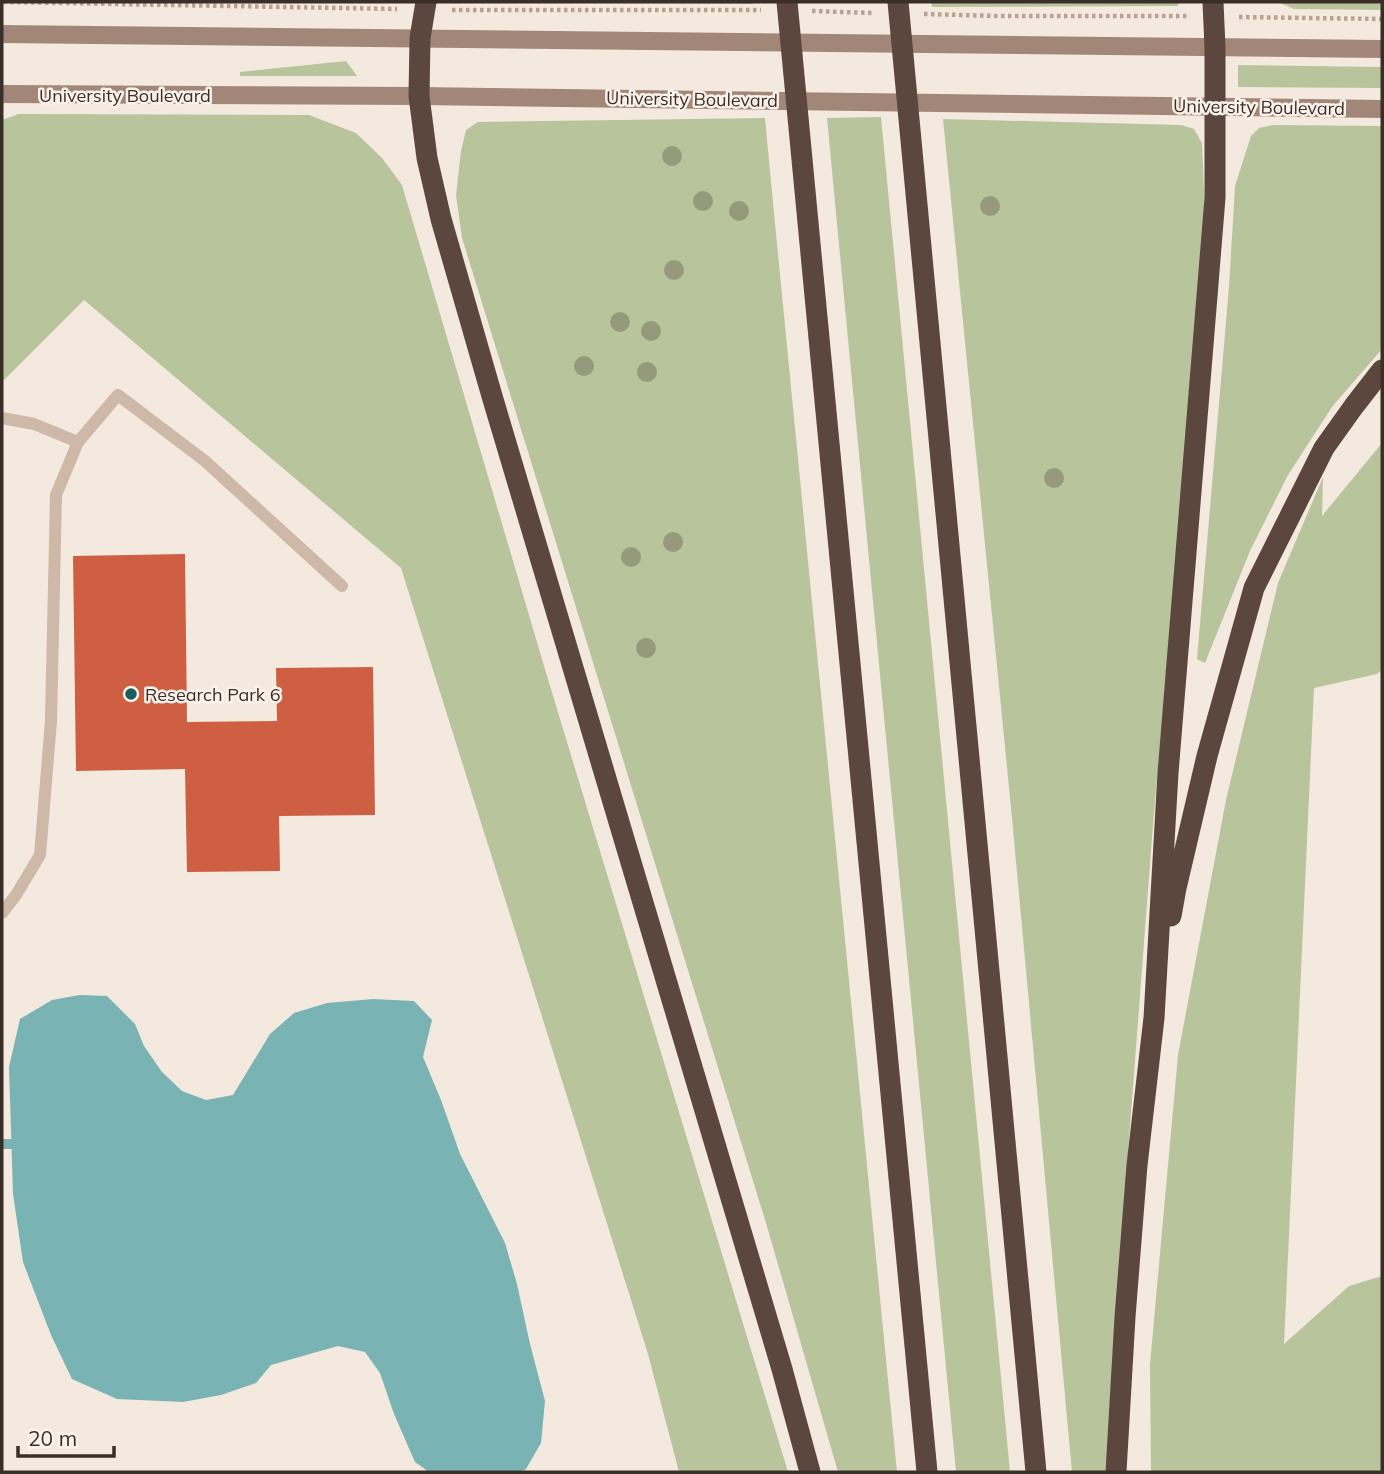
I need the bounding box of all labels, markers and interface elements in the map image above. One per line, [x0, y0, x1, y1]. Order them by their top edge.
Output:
street label: University Boulevard [39, 84, 211, 107]
street label: University Boulevard [606, 86, 778, 112]
street label: University Boulevard [1173, 94, 1345, 120]
place label: Research Park 6 [145, 683, 281, 706]
marker: Research Park 6 [123, 686, 139, 702]
scale bar [18, 1414, 114, 1458]
text: 20 m [28, 1425, 77, 1451]

